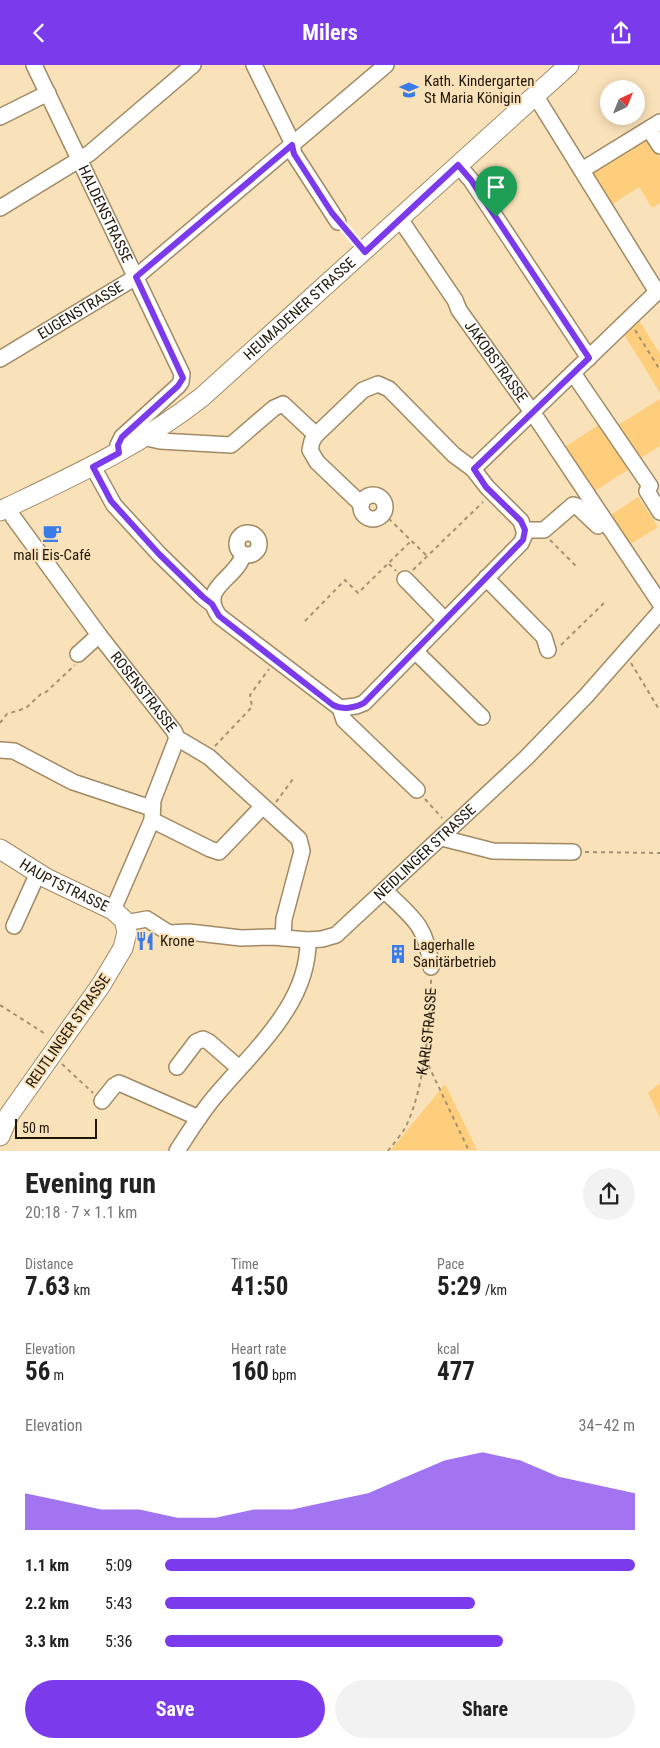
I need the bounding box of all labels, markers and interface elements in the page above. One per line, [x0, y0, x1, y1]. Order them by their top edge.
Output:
icon: back [25, 19, 53, 47]
icon: share [607, 19, 635, 47]
text: Milers [302, 20, 358, 45]
place label: Kath. Kindergarten St Maria Königin [424, 72, 535, 107]
school or university icon: Kath. Kindergarten St Maria Königin [398, 79, 420, 101]
north arrow [600, 80, 645, 125]
map controls [600, 80, 645, 125]
street label: HALDENSTRASSE [74, 162, 136, 265]
pin [475, 166, 517, 217]
icon: arrive [482, 173, 510, 201]
street label: HEUMADENER STRASSE [240, 254, 359, 364]
street label: EUGENSTRASSE [34, 278, 127, 343]
street label: JAKOBSTRASSE [461, 317, 531, 406]
cafe icon: mali Eis-Café [41, 522, 63, 544]
place label: mali Eis-Café [13, 546, 91, 564]
street label: ROSENSTRASSE [107, 648, 180, 736]
street label: NEIDLINGER STRASSE [370, 801, 479, 904]
street label: HAUPTSTRASSE [16, 855, 112, 916]
restaurant icon: Krone [134, 930, 156, 952]
place label: Krone [160, 932, 194, 950]
place label: Lagerhalle Sanitärbetrieb [413, 936, 496, 971]
building icon: Lagerhalle Sanitärbetrieb [387, 943, 409, 965]
street label: REUTLINGER STRASSE [22, 971, 114, 1091]
street label: KARLSTRASSE [413, 988, 440, 1077]
scale bar [15, 1115, 98, 1139]
text: 50 m [22, 1120, 50, 1136]
text: Evening run [25, 1167, 156, 1200]
button: share [583, 1168, 635, 1220]
text: 20:18 · 7 × 1.1 km [25, 1203, 137, 1222]
text: Distance [25, 1256, 73, 1272]
text: Time [231, 1256, 259, 1272]
text: Pace [437, 1256, 464, 1272]
text: 7.63 [25, 1272, 70, 1301]
text: 41:50 [231, 1272, 288, 1301]
text: 5:29 [437, 1272, 482, 1301]
text: km [70, 1282, 90, 1298]
text: /km [482, 1282, 507, 1298]
text: Elevation [25, 1341, 75, 1357]
text: Heart rate [231, 1341, 286, 1357]
text: kcal [437, 1341, 460, 1357]
text: 56 [25, 1357, 50, 1386]
text: 160 [231, 1357, 269, 1386]
text: 477 [437, 1357, 475, 1386]
text: m [50, 1367, 64, 1383]
text: bpm [269, 1367, 296, 1383]
text: Elevation [25, 1416, 83, 1435]
text: 34–42 m [579, 1416, 635, 1435]
text: 1.1 km [25, 1556, 69, 1575]
text: 5:09 [105, 1556, 132, 1575]
text: 2.2 km [25, 1594, 69, 1613]
text: 5:43 [105, 1594, 132, 1613]
text: 3.3 km [25, 1632, 69, 1651]
text: 5:36 [105, 1632, 132, 1651]
button: Save [25, 1680, 325, 1738]
button: Share [335, 1680, 635, 1738]

